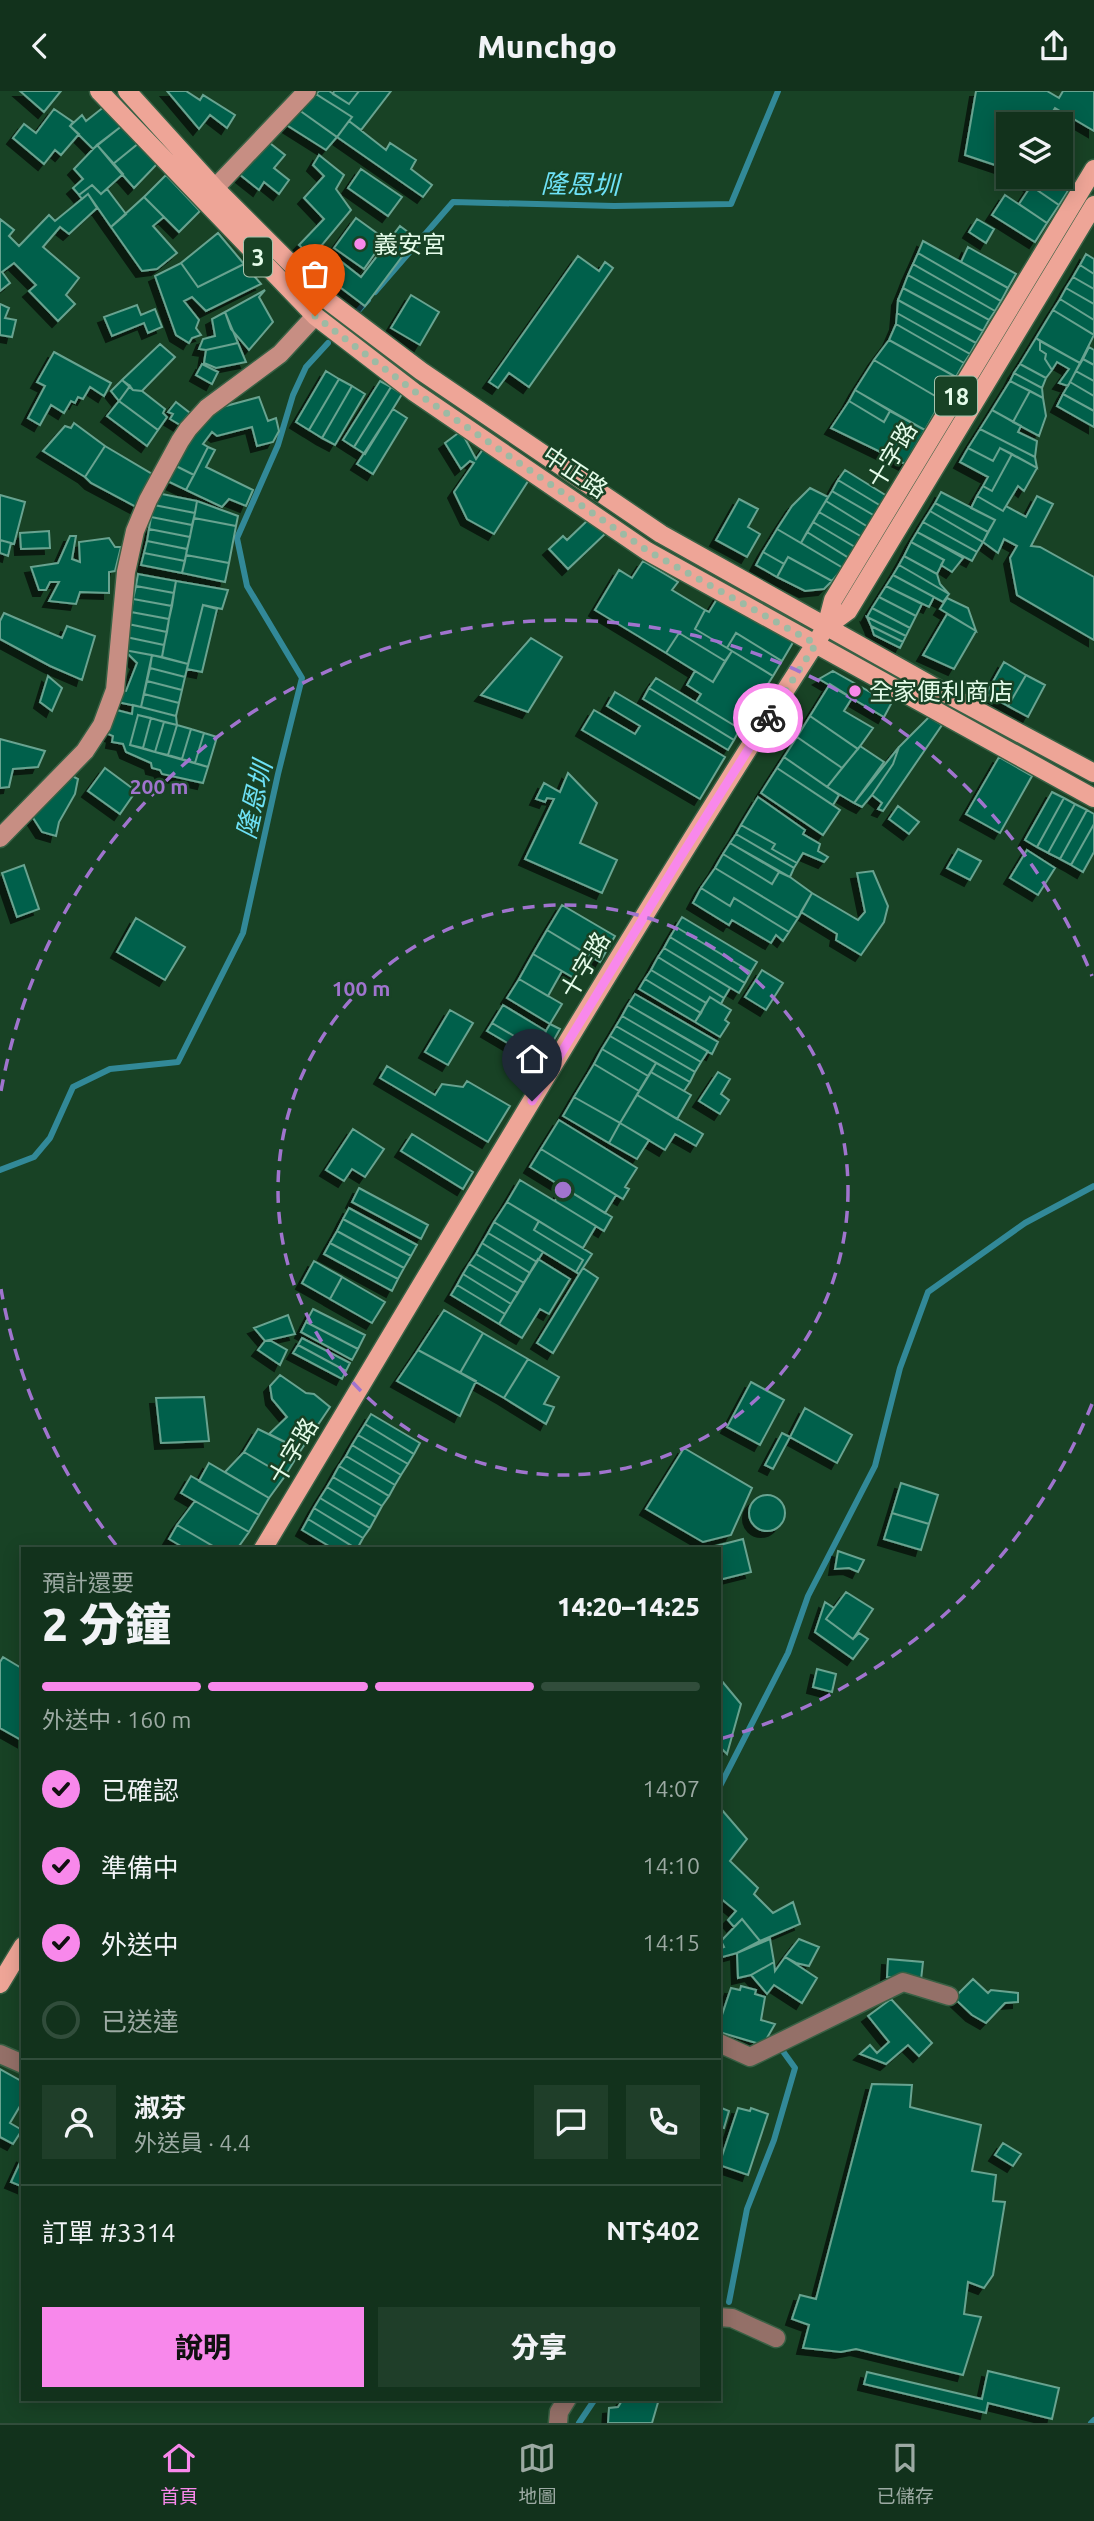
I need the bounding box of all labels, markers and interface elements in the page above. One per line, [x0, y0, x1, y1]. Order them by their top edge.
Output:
icon: back [21, 27, 59, 65]
icon: share [1035, 27, 1073, 65]
text: Munchgo [477, 28, 617, 64]
map controls [996, 112, 1073, 189]
button: layers [996, 112, 1073, 189]
water label: 隆恩圳 [541, 169, 623, 199]
place label: 義安宮 [374, 231, 446, 258]
marker: 義安宮 [352, 236, 368, 252]
road number: 3 [244, 237, 272, 277]
pin [285, 244, 345, 316]
icon: bag [296, 255, 334, 293]
road number: 18 [935, 377, 977, 415]
street label: 十字路 [862, 417, 922, 493]
street label: 中正路 [538, 441, 612, 503]
place label: 全家便利商店 [869, 678, 1013, 705]
courier [733, 683, 803, 753]
marker: 全家便利商店 [847, 683, 863, 699]
icon: bike [749, 699, 787, 737]
water label: 隆恩圳 [231, 755, 278, 841]
text: 200 m [130, 774, 188, 798]
street label: 十字路 [555, 927, 615, 1003]
text: 100 m [332, 976, 390, 1000]
pin [502, 1029, 562, 1101]
icon: home [513, 1040, 551, 1078]
centre of rings [551, 1178, 575, 1202]
street label: 十字路 [263, 1413, 323, 1489]
text: 預計還要 [42, 1570, 134, 1595]
text: 14:20–14:25 [557, 1592, 700, 1621]
text: 2 分鐘 [42, 1598, 171, 1650]
text: 外送中 · 160 m [42, 1707, 191, 1732]
icon: check [42, 1770, 80, 1808]
text: 已確認 [101, 1776, 179, 1805]
text: 14:07 [642, 1776, 700, 1801]
icon: check [42, 1847, 80, 1885]
text: 準備中 [101, 1853, 179, 1882]
text: 14:10 [642, 1853, 700, 1878]
icon: check [42, 1924, 80, 1962]
text: 外送中 [101, 1930, 179, 1959]
text: 14:15 [642, 1930, 700, 1955]
text: 已送達 [101, 2007, 179, 2036]
button: person [42, 2085, 116, 2159]
button: chat [534, 2085, 608, 2159]
button: phone [626, 2085, 700, 2159]
text: 淑芬 [134, 2093, 186, 2122]
text: 外送員 · 4.4 [134, 2130, 251, 2155]
text: NT$402 [606, 2216, 700, 2245]
text: 訂單 #3314 [42, 2218, 176, 2247]
button: 說明 [42, 2307, 364, 2387]
button: 分享 [378, 2307, 700, 2387]
tab: 首頁 [160, 2439, 198, 2508]
tab: 地圖 [518, 2439, 557, 2508]
tab: 已儲存 [877, 2439, 934, 2508]

